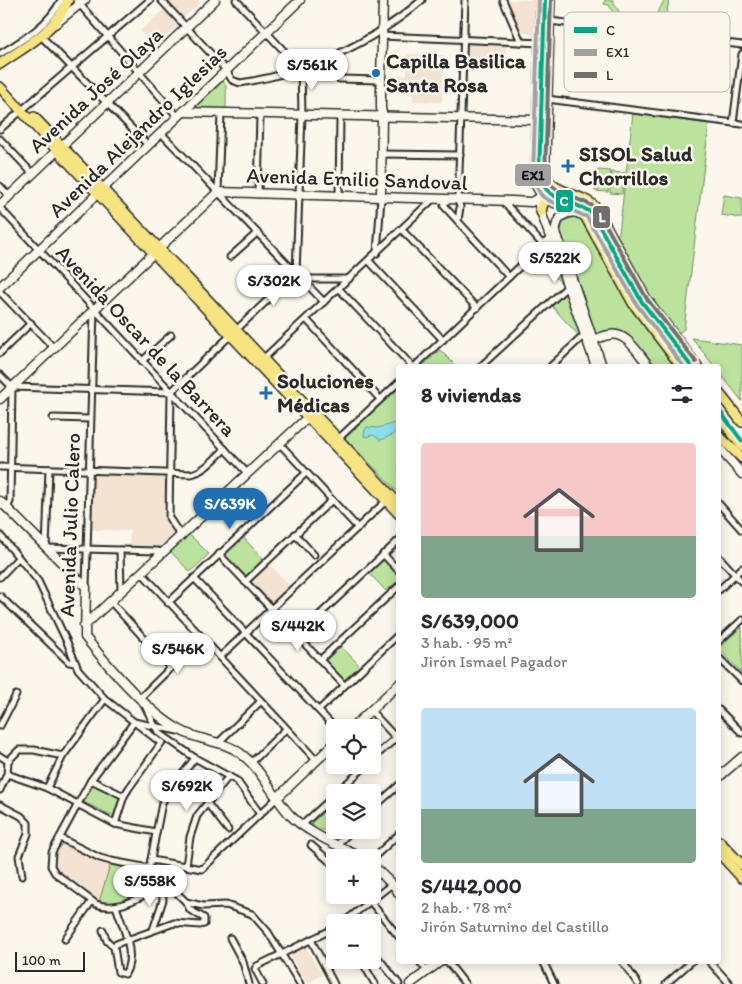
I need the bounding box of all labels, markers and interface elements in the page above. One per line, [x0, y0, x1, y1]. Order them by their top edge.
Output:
legend [564, 12, 730, 92]
street label: Avenida José Olaya [24, 21, 168, 158]
text: C [606, 22, 615, 39]
street label: Avenida Alejandro Iglesias [43, 39, 232, 222]
text: EX1 [606, 44, 630, 61]
pin: S/561K [271, 48, 353, 91]
place label: Capilla Basilica Santa Rosa [386, 48, 527, 97]
text: S/561K [287, 55, 337, 74]
marker: Capilla Basilica Santa Rosa [370, 67, 382, 79]
text: L [606, 67, 613, 84]
place label: SISOL Salud Chorrillos [579, 141, 693, 190]
marker: SISOL Salud Chorrillos [561, 159, 575, 173]
street label: Avenida Emilio Sandoval [246, 162, 468, 195]
line badge: EX1 [514, 163, 552, 187]
text: EX1 [521, 167, 545, 184]
line badge: C [555, 189, 574, 213]
text: C [559, 193, 569, 210]
line badge: L [592, 205, 611, 229]
text: L [598, 209, 606, 226]
street label: Avenida Oscar de la Barrera [51, 240, 242, 442]
pin: S/522K [514, 242, 596, 284]
text: S/522K [529, 248, 581, 267]
pin: S/302K [233, 264, 315, 307]
text: S/302K [248, 271, 300, 290]
place label: Soluciones Médicas [277, 368, 374, 417]
icon: filters [668, 380, 696, 408]
text: 8 viviendas [421, 382, 521, 407]
marker: Soluciones Médicas [259, 386, 273, 400]
street label: Avenida Julio Calero [54, 432, 85, 618]
icon: home [514, 475, 604, 565]
pin: S/639K [189, 488, 271, 530]
text: S/639K [204, 494, 256, 513]
text: S/639,000 [421, 608, 519, 633]
pin: S/442K [257, 610, 339, 652]
text: S/442K [271, 616, 325, 635]
pin: S/546K [137, 632, 219, 675]
text: 3 hab. · 95 m² [421, 633, 512, 652]
text: S/546K [152, 639, 204, 658]
text: Jirón Ismael Pagador [421, 652, 567, 671]
map controls [326, 719, 381, 969]
button: locate [326, 719, 381, 774]
icon: home [514, 740, 604, 830]
pin: S/692K [146, 770, 228, 812]
text: S/692K [161, 776, 213, 795]
button: layers [326, 784, 381, 839]
button: + [326, 849, 381, 904]
pin: S/558K [109, 864, 191, 907]
text: S/558K [124, 871, 176, 890]
text: S/442,000 [421, 873, 522, 898]
text: 2 hab. · 78 m² [421, 898, 512, 917]
button: − [326, 914, 381, 969]
text: Jirón Saturnino del Castillo [421, 917, 609, 936]
scale bar [15, 949, 85, 972]
text: 100 m [22, 952, 61, 969]

